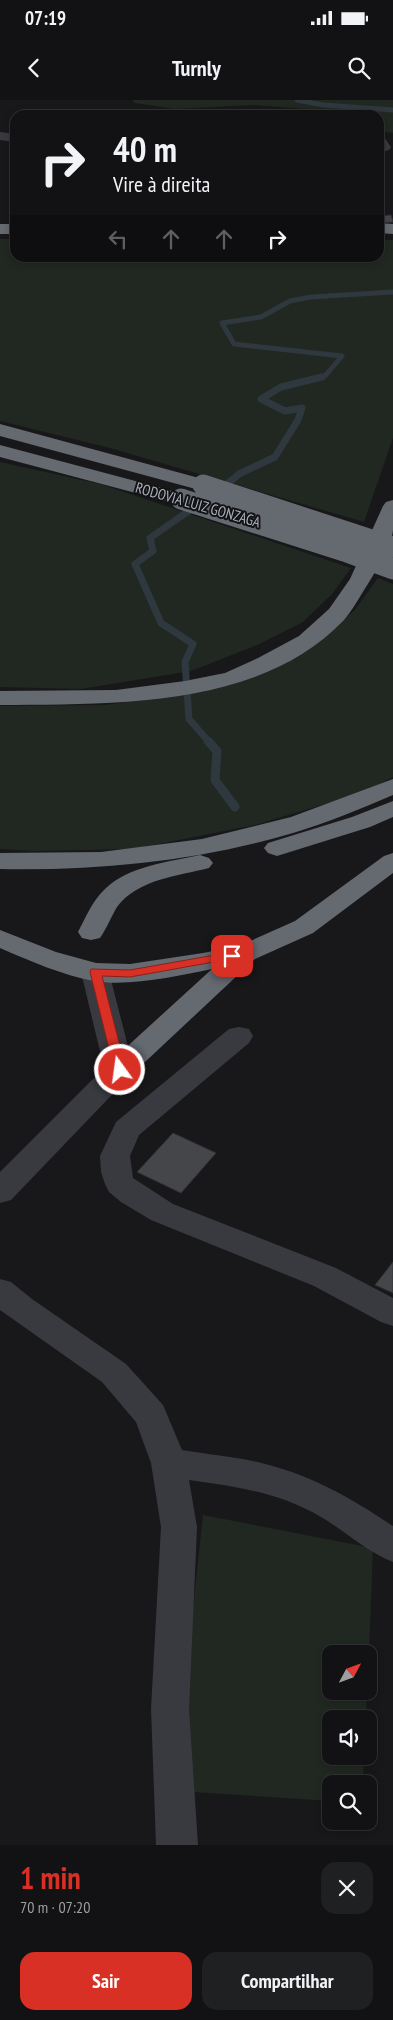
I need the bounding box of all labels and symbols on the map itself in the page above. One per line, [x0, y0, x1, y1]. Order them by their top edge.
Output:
street label: RODOVIA LUIZ GONZAGA [133, 478, 264, 532]
pin [211, 935, 253, 977]
position arrow [93, 1043, 145, 1095]
north arrow [322, 1645, 378, 1700]

